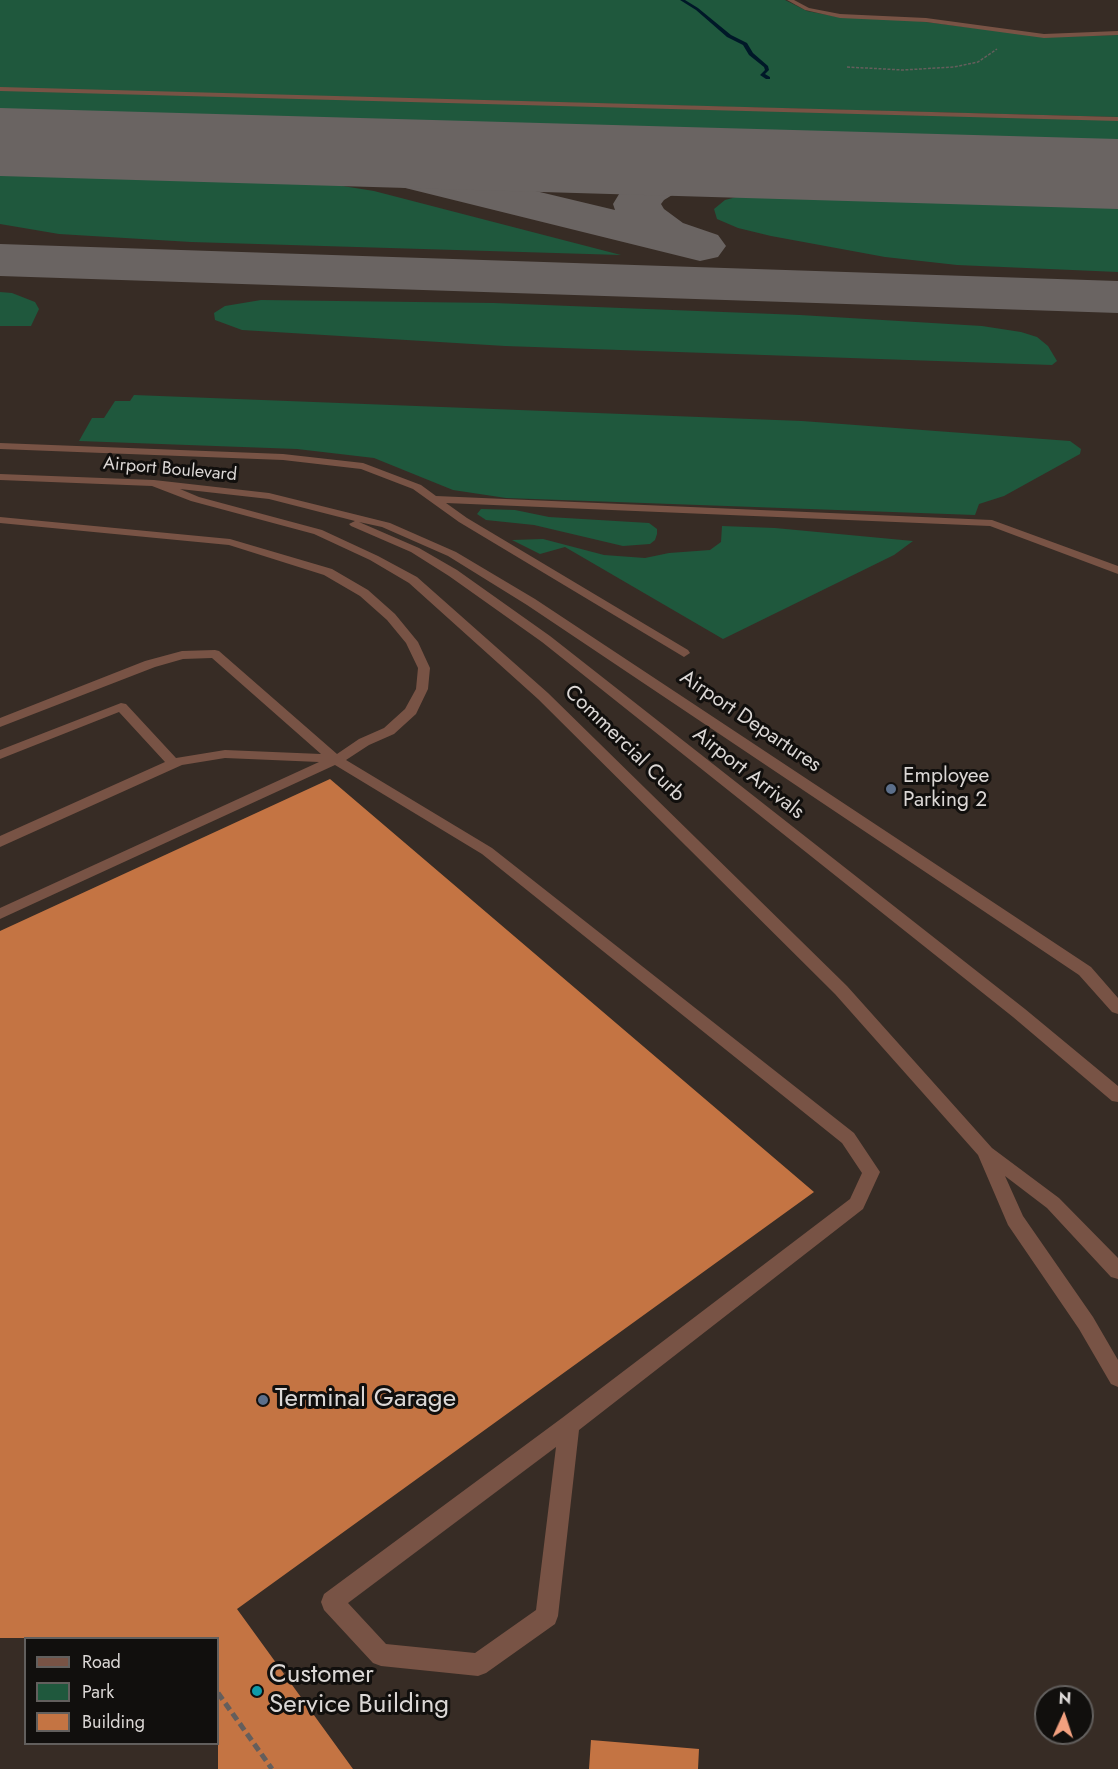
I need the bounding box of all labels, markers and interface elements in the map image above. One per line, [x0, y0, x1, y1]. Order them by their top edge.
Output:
street label: Airport Boulevard [102, 453, 238, 487]
street label: Airport Departures [675, 665, 825, 779]
street label: Commercial Curb [559, 680, 689, 808]
street label: Airport Arrivals [687, 723, 809, 825]
place label: Employee Parking 2 [903, 764, 989, 814]
marker: Employee Parking 2 [884, 782, 898, 796]
place label: Terminal Garage [275, 1384, 456, 1416]
marker: Terminal Garage [256, 1393, 270, 1407]
legend [24, 1637, 219, 1745]
text: Road [82, 1649, 121, 1675]
place label: Customer Service Building [269, 1660, 449, 1721]
text: Park [82, 1679, 114, 1705]
marker: Customer Service Building [250, 1684, 264, 1698]
north arrow [1034, 1685, 1094, 1745]
text: N [1058, 1687, 1072, 1710]
text: Building [82, 1709, 145, 1735]

